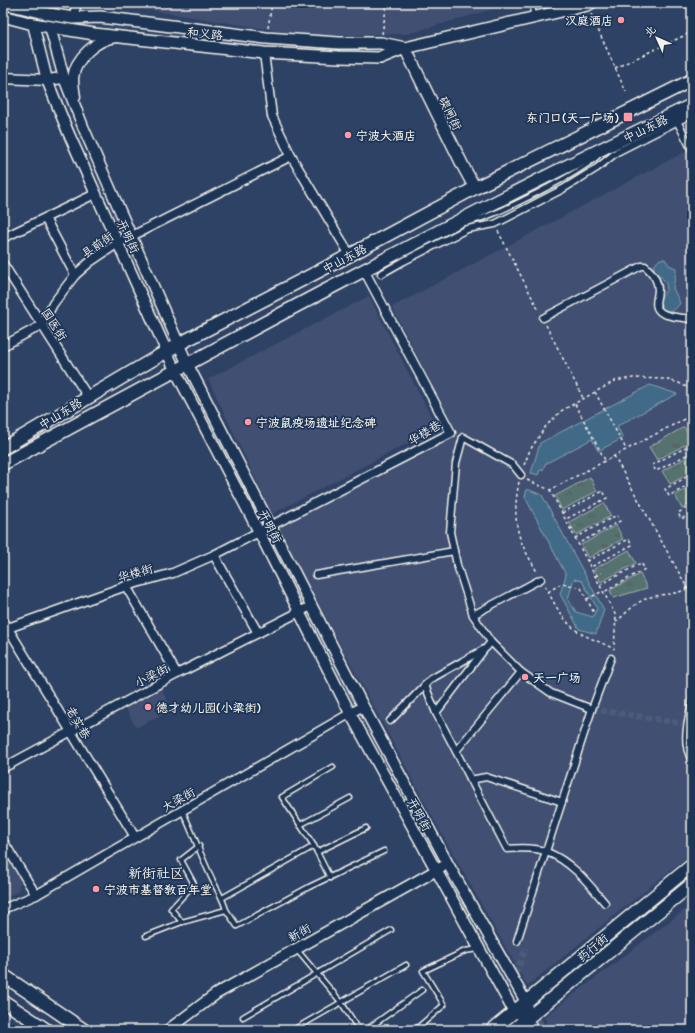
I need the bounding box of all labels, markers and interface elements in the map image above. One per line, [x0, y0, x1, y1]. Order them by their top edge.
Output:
place label: 汉庭酒店 [565, 12, 613, 28]
marker: 汉庭酒店 [616, 15, 626, 25]
north arrow [637, 18, 677, 58]
text: 北 [640, 21, 659, 40]
street label: 和义路 [186, 23, 224, 43]
street label: 碶闸街 [436, 93, 466, 133]
place label: 东门口(天一广场) [526, 109, 619, 125]
street label: 中山东路 [620, 110, 670, 146]
marker: 东门口(天一广场) [622, 111, 634, 123]
place label: 宁波大酒店 [356, 127, 416, 143]
marker: 宁波大酒店 [343, 130, 353, 140]
street label: 开明街 [114, 216, 144, 256]
street label: 县前街 [78, 227, 116, 261]
street label: 中山东路 [319, 240, 369, 276]
street label: 国医街 [38, 305, 72, 343]
street label: 中山东路 [35, 394, 85, 432]
place label: 宁波鼠疫场遗址纪念碑 [256, 414, 377, 430]
street label: 华楼巷 [404, 416, 444, 448]
marker: 宁波鼠疫场遗址纪念碑 [243, 417, 253, 427]
street label: 开明街 [256, 506, 286, 546]
street label: 华楼街 [115, 559, 155, 585]
street label: 小梁街 [131, 659, 171, 691]
place label: 天一广场 [533, 669, 581, 685]
marker: 天一广场 [520, 672, 530, 682]
place label: 德才幼儿园(小梁街) [156, 699, 261, 715]
street label: 老实巷 [63, 702, 95, 742]
marker: 德才幼儿园(小梁街) [143, 702, 153, 712]
street label: 大梁街 [158, 783, 198, 815]
street label: 开明街 [404, 794, 436, 834]
district label: 新街社区 [128, 863, 184, 882]
place label: 宁波市基督教百年堂 [104, 881, 212, 897]
marker: 宁波市基督教百年堂 [91, 884, 101, 894]
street label: 新街 [285, 919, 313, 945]
street label: 药行街 [573, 929, 611, 965]

